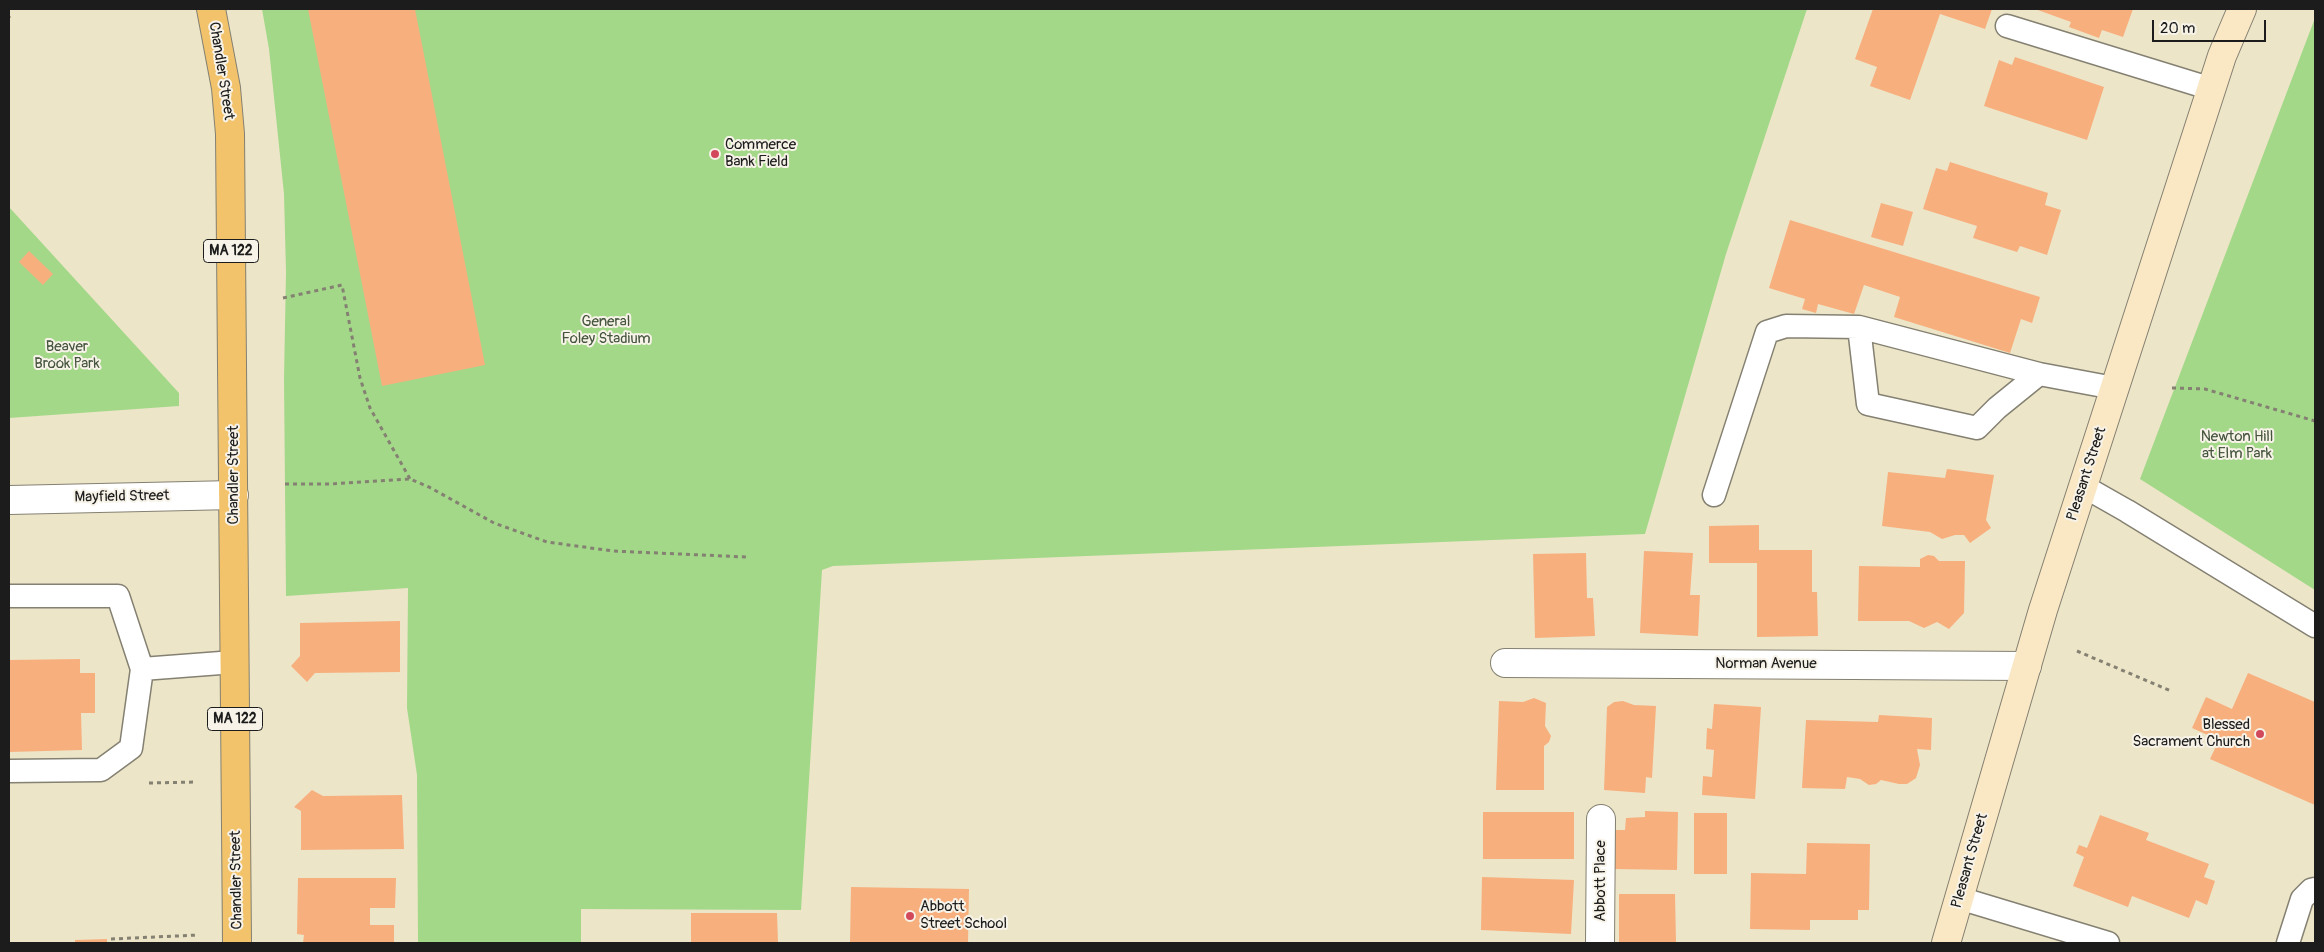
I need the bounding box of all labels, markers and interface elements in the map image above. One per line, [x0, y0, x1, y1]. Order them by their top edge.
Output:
scale bar [2154, 10, 2268, 42]
text: 20 m [2160, 19, 2195, 38]
street label: Chandler Street [204, 21, 238, 121]
place label: Commerce Bank Field [725, 136, 796, 171]
marker: Commerce Bank Field [709, 148, 721, 160]
road number: MA 122 [204, 240, 258, 262]
park label: General Foley Stadium [561, 313, 651, 348]
park label: Beaver Brook Park [34, 338, 100, 373]
street label: Pleasant Street [2063, 425, 2111, 523]
street label: Chandler Street [225, 426, 243, 524]
park label: Newton Hill at Elm Park [2201, 428, 2273, 463]
street label: Mayfield Street [74, 487, 170, 507]
street label: Norman Avenue [1715, 655, 1817, 673]
road number: MA 122 [208, 708, 262, 731]
place label: Blessed Sacrament Church [2132, 716, 2250, 751]
marker: Blessed Sacrament Church [2254, 728, 2266, 740]
street label: Pleasant Street [1948, 812, 1992, 910]
street label: Chandler Street [227, 830, 247, 930]
street label: Abbott Place [1592, 840, 1610, 922]
place label: Abbott Street School [920, 898, 1007, 933]
marker: Abbott Street School [904, 910, 916, 922]

